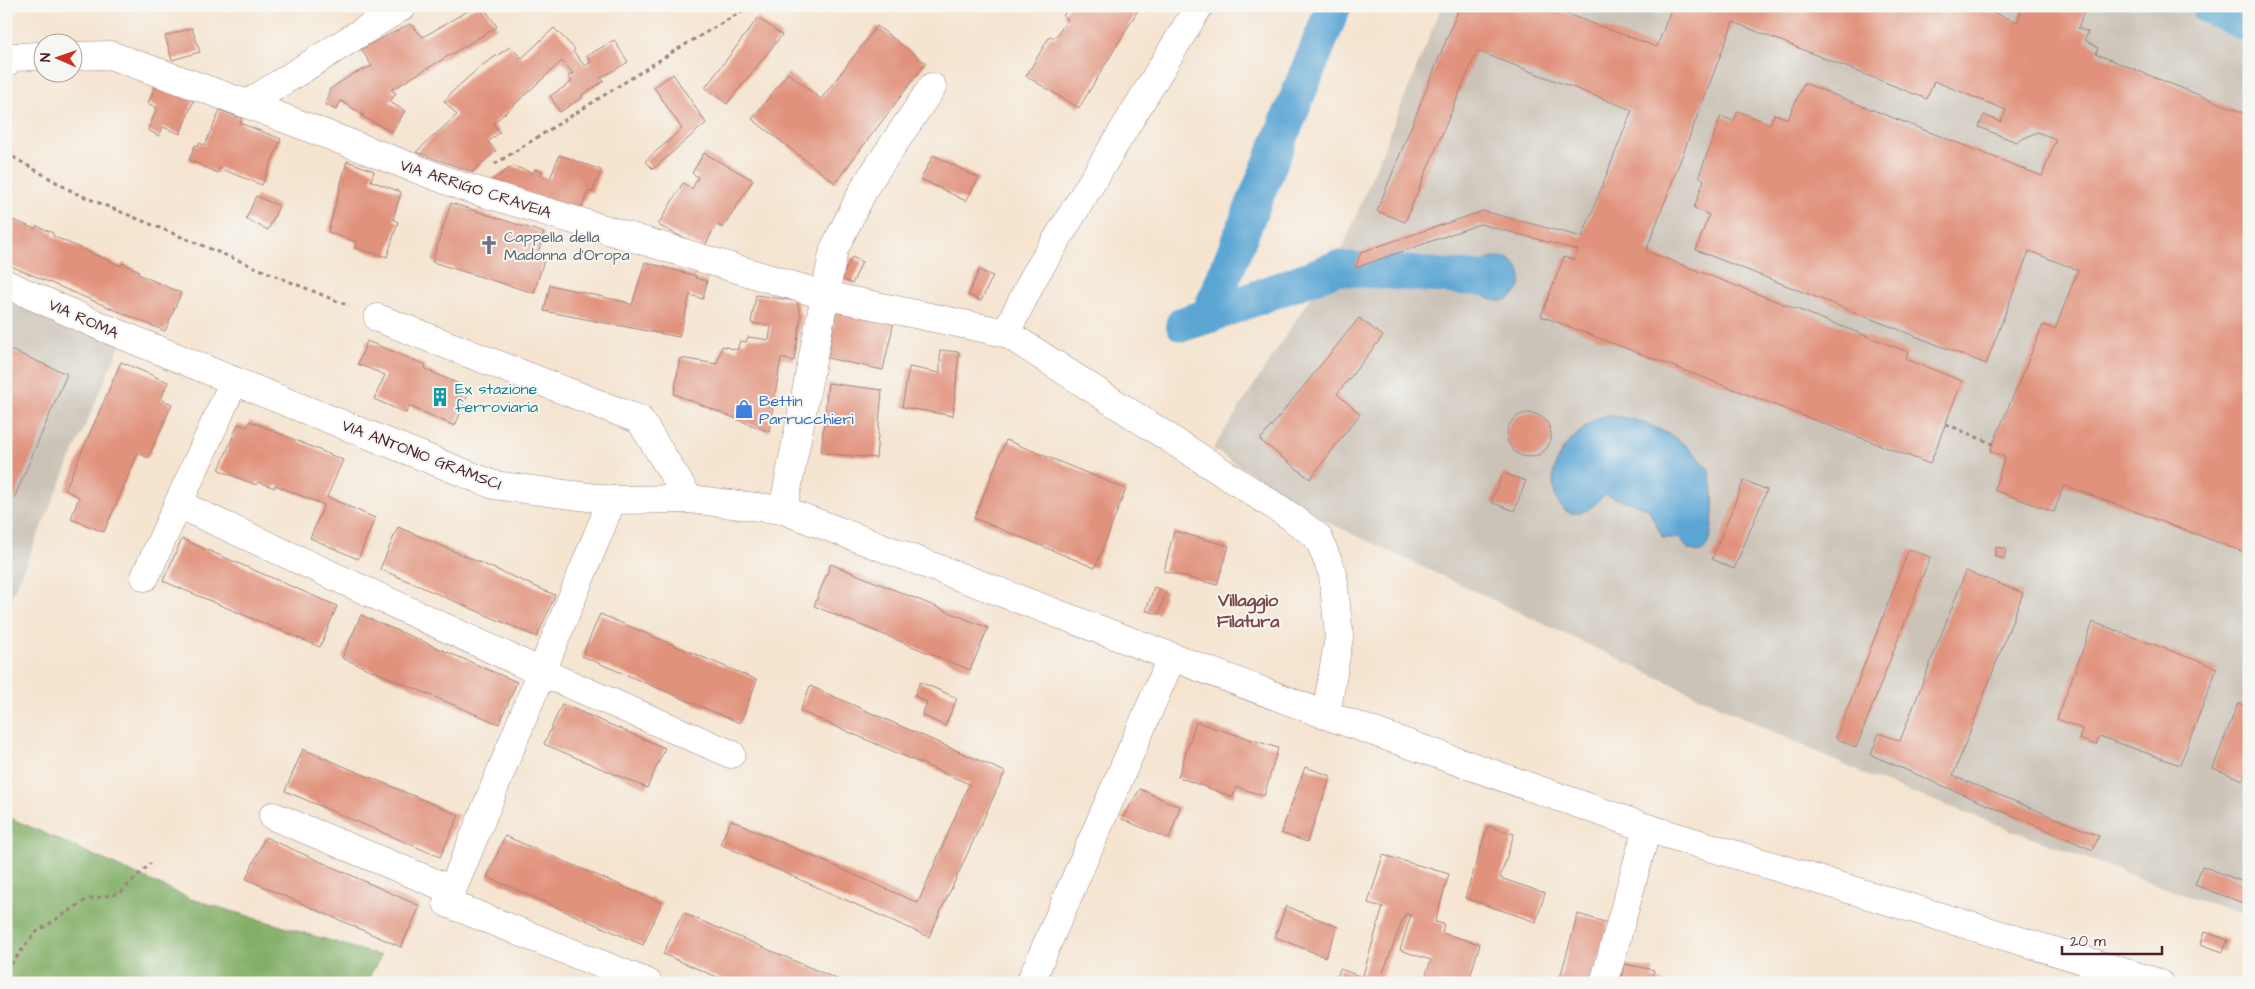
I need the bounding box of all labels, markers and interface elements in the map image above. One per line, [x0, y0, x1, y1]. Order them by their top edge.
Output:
north arrow [32, 32, 82, 82]
text: N [36, 53, 56, 62]
street label: VIA ARRIGO CRAVEIA [397, 154, 554, 224]
place label: Cappella della Madonna d'Oropa [504, 226, 630, 266]
church icon: Cappella della Madonna d'Oropa [478, 234, 500, 256]
street label: VIA ROMA [45, 294, 122, 344]
place label: Ex stazione ferroviaria [455, 378, 538, 418]
building icon: Ex stazione ferroviaria [429, 386, 451, 408]
place label: Bettin Parrucchieri [759, 390, 854, 430]
shop icon: Bettin Parrucchieri [733, 398, 755, 420]
street label: VIA ANTONIO GRAMSCI [339, 414, 505, 496]
district label: Villaggio Filatura [1217, 588, 1280, 634]
scale bar [2062, 924, 2162, 956]
text: 20 m [2070, 931, 2106, 952]

